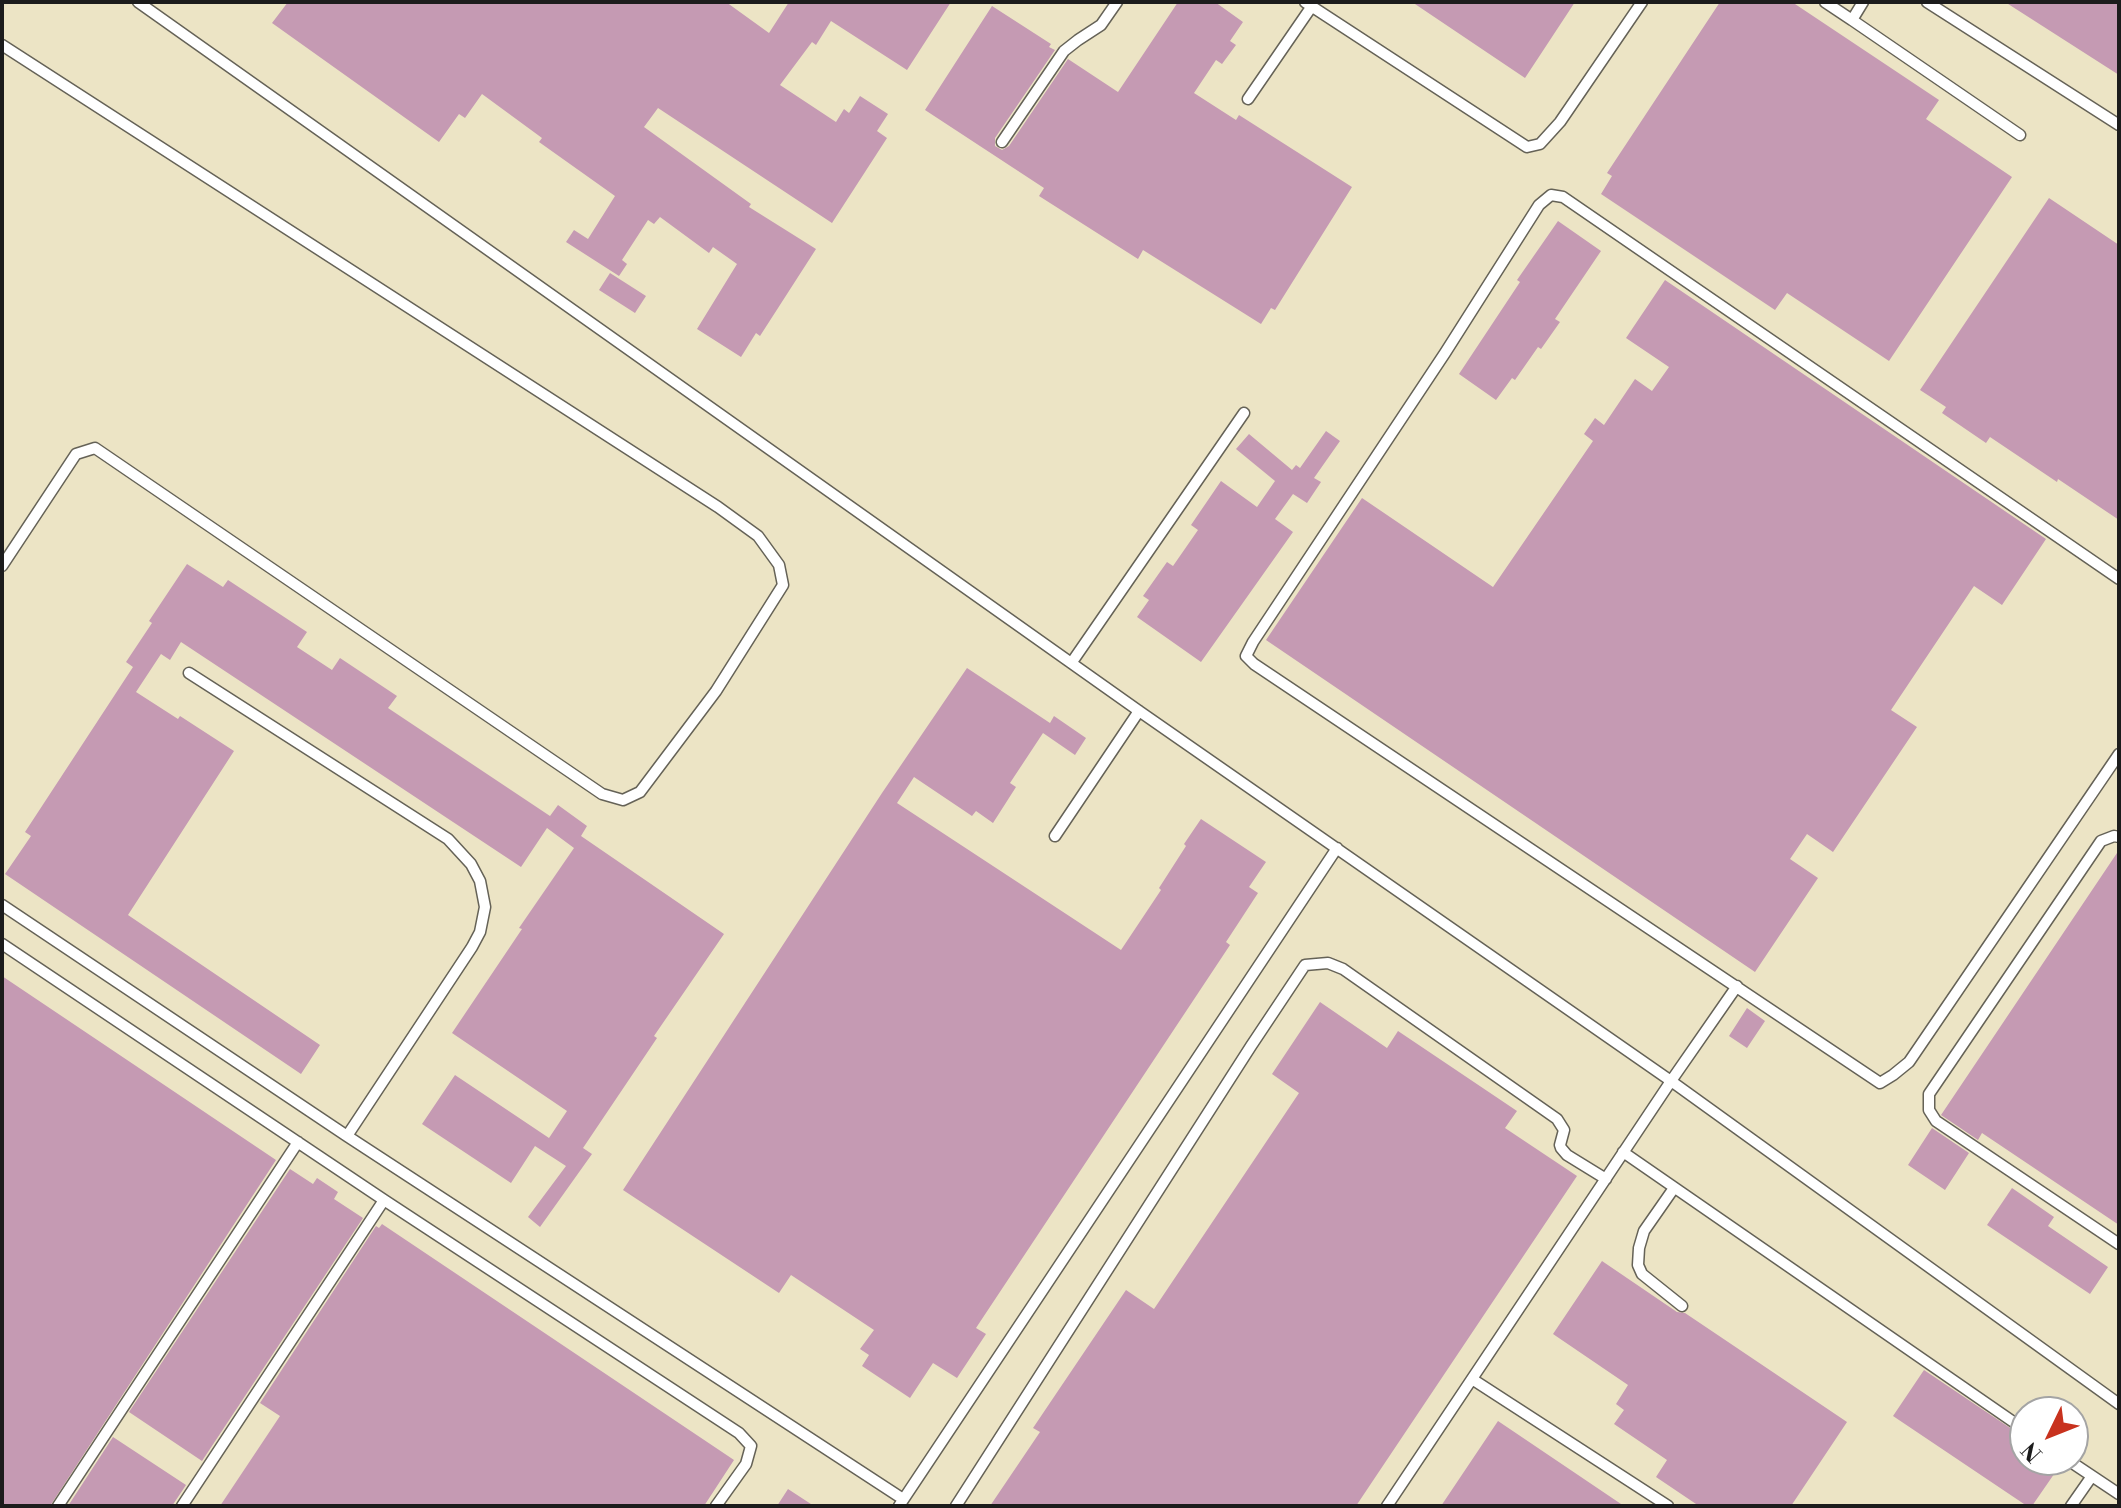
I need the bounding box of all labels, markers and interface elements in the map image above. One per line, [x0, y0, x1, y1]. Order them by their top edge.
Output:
north arrow [2009, 1396, 2089, 1476]
text: N [2017, 1436, 2048, 1467]

